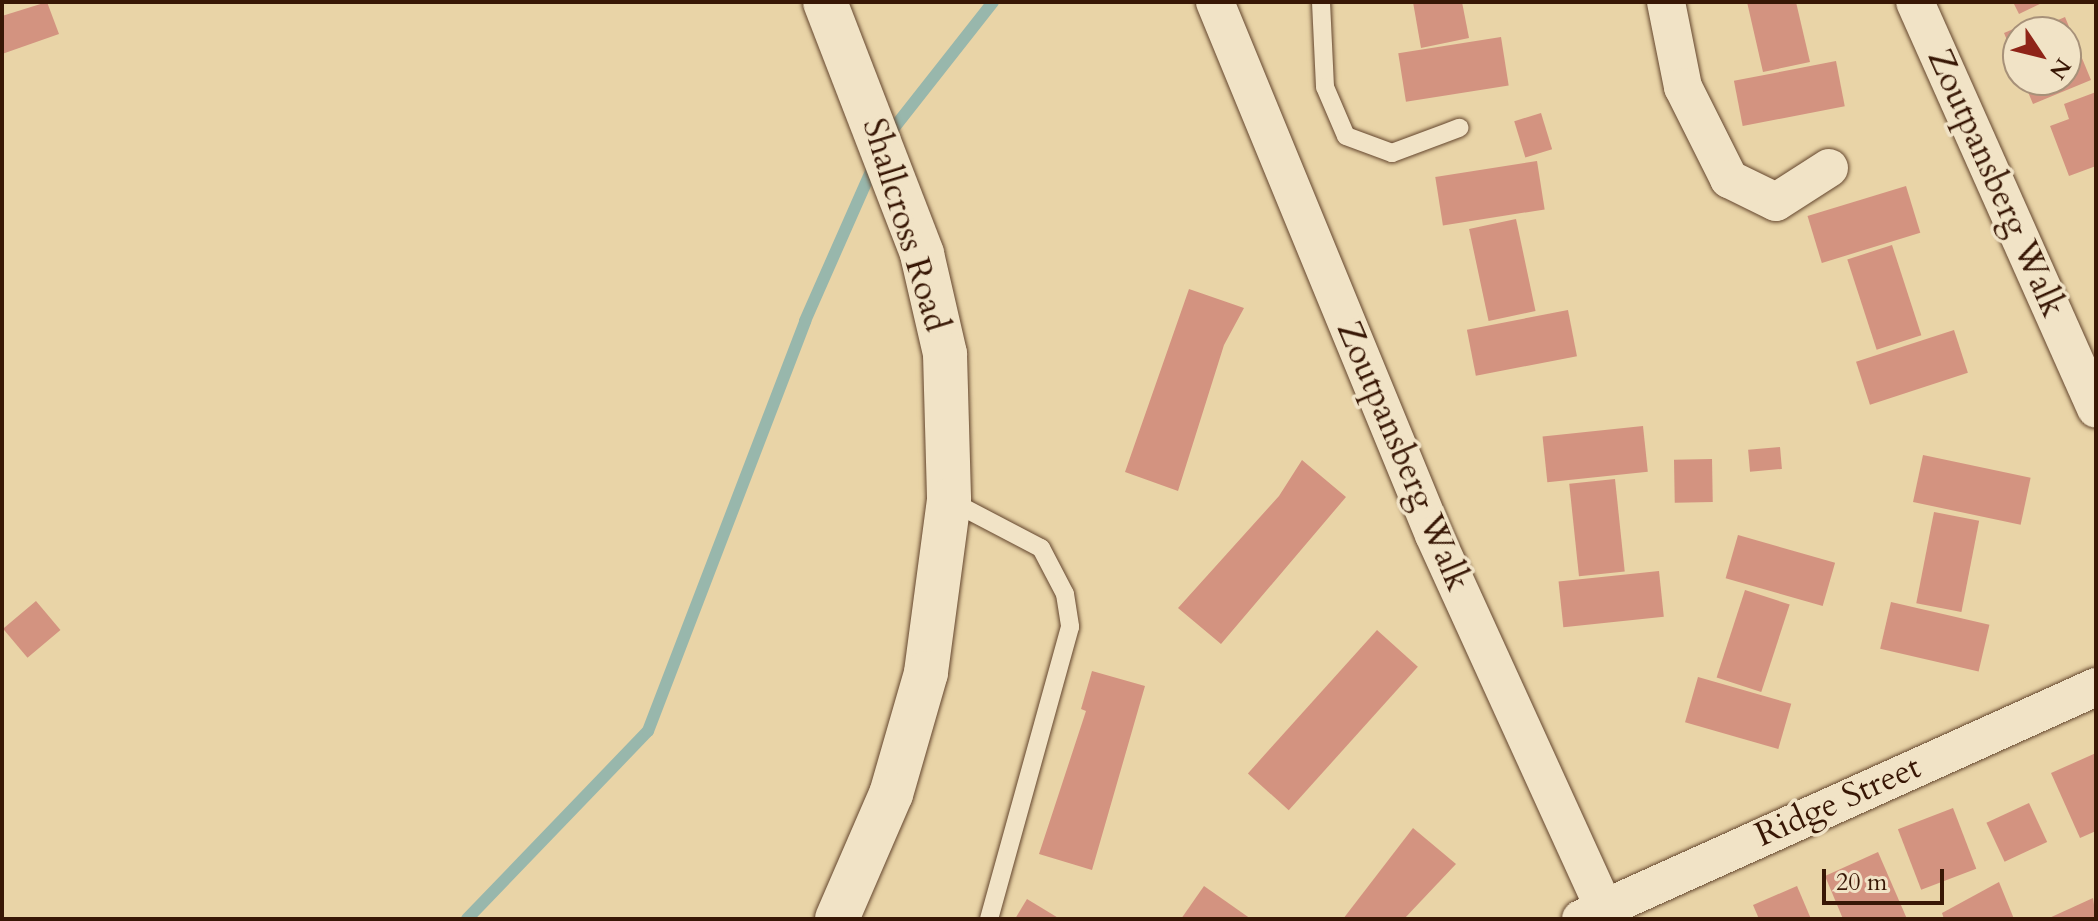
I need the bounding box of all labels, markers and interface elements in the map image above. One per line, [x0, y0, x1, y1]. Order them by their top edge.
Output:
north arrow [2002, 16, 2082, 96]
street label: Zoutpansberg Walk [1919, 43, 2073, 323]
text: N [2042, 52, 2078, 85]
street label: Shallcross Road [853, 114, 957, 336]
street label: Zoutpansberg Walk [1328, 315, 1478, 597]
street label: Ridge Street [1749, 746, 1927, 856]
scale bar [1826, 853, 1948, 903]
text: 20 m [1836, 866, 1887, 899]

